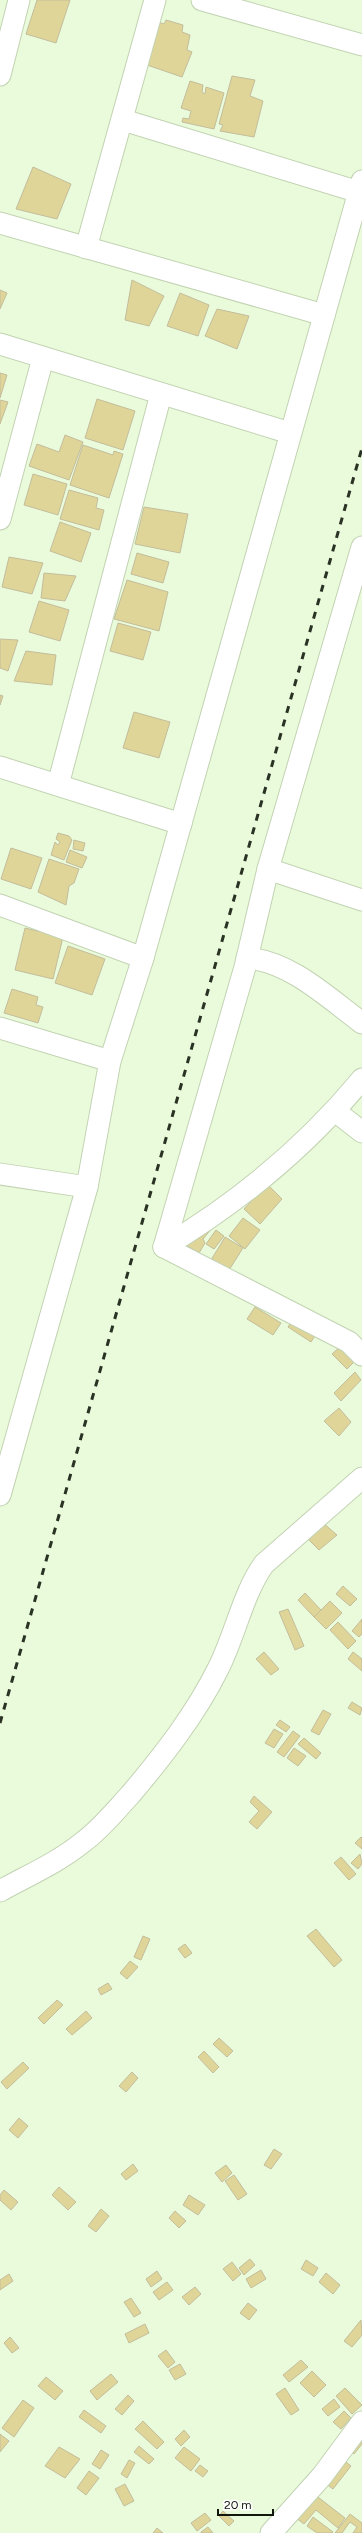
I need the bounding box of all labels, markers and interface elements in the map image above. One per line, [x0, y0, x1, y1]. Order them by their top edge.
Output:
scale bar [218, 2491, 273, 2517]
text: 20 m [224, 2498, 252, 2512]

